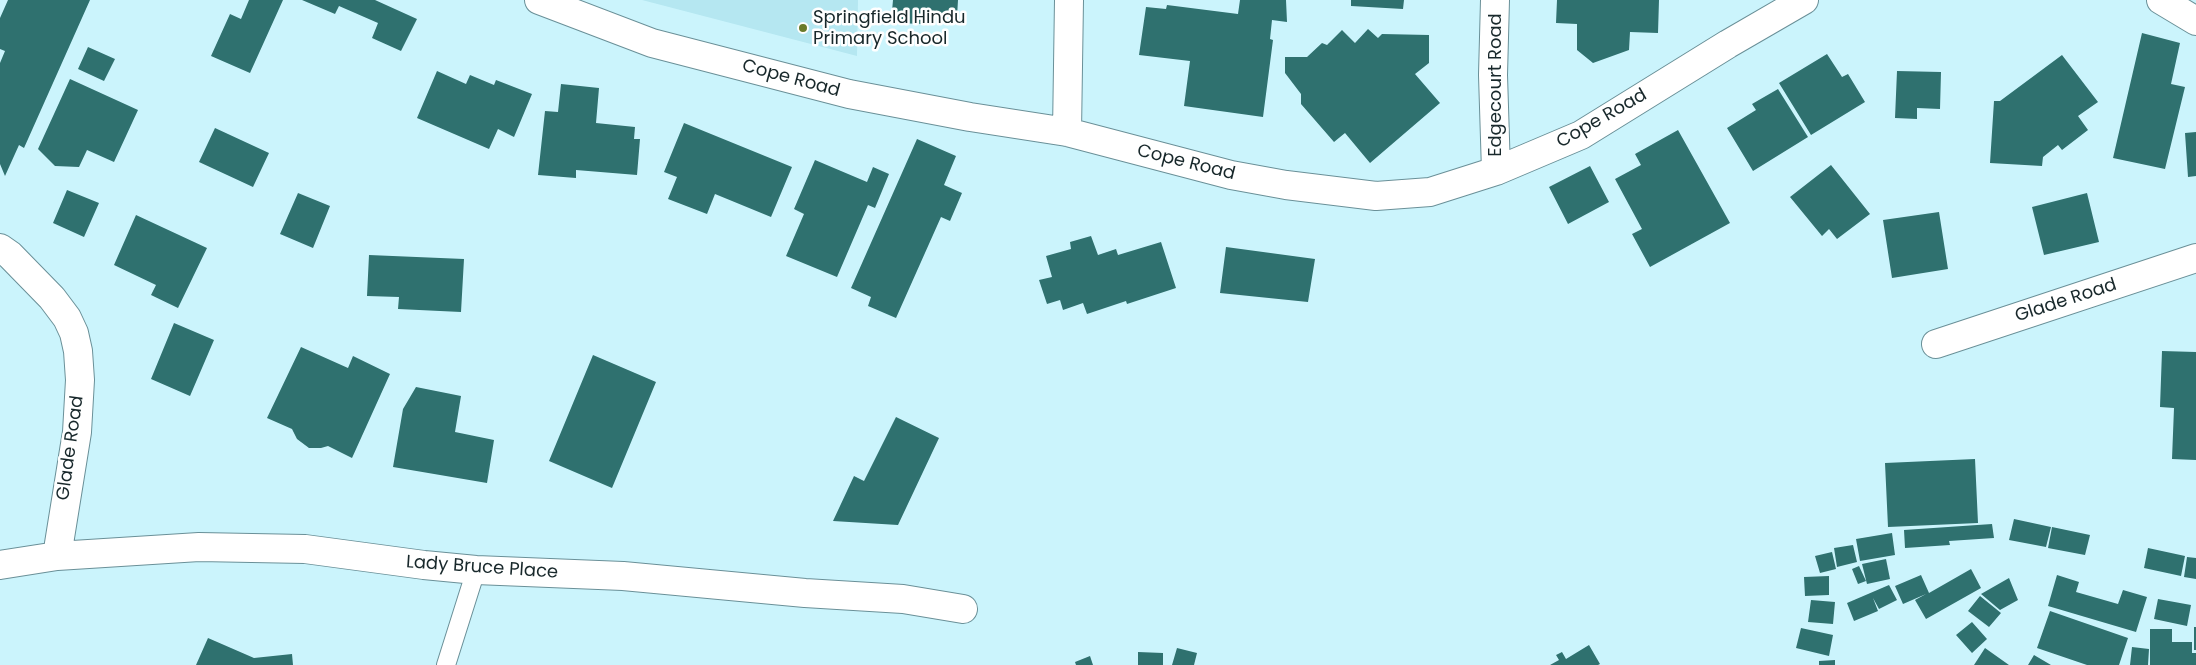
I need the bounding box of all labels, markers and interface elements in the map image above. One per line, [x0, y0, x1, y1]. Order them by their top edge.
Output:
place label: Springfield Hindu Primary School [813, 7, 966, 50]
street label: Edgecourt Road [1485, 13, 1507, 157]
marker: Springfield Hindu Primary School [797, 22, 809, 34]
street label: Cope Road [740, 56, 842, 102]
street label: Cope Road [1553, 85, 1651, 153]
street label: Cope Road [1135, 140, 1237, 186]
street label: Glade Road [2012, 274, 2120, 328]
street label: Glade Road [53, 394, 89, 502]
street label: Lady Bruce Place [405, 552, 559, 584]

